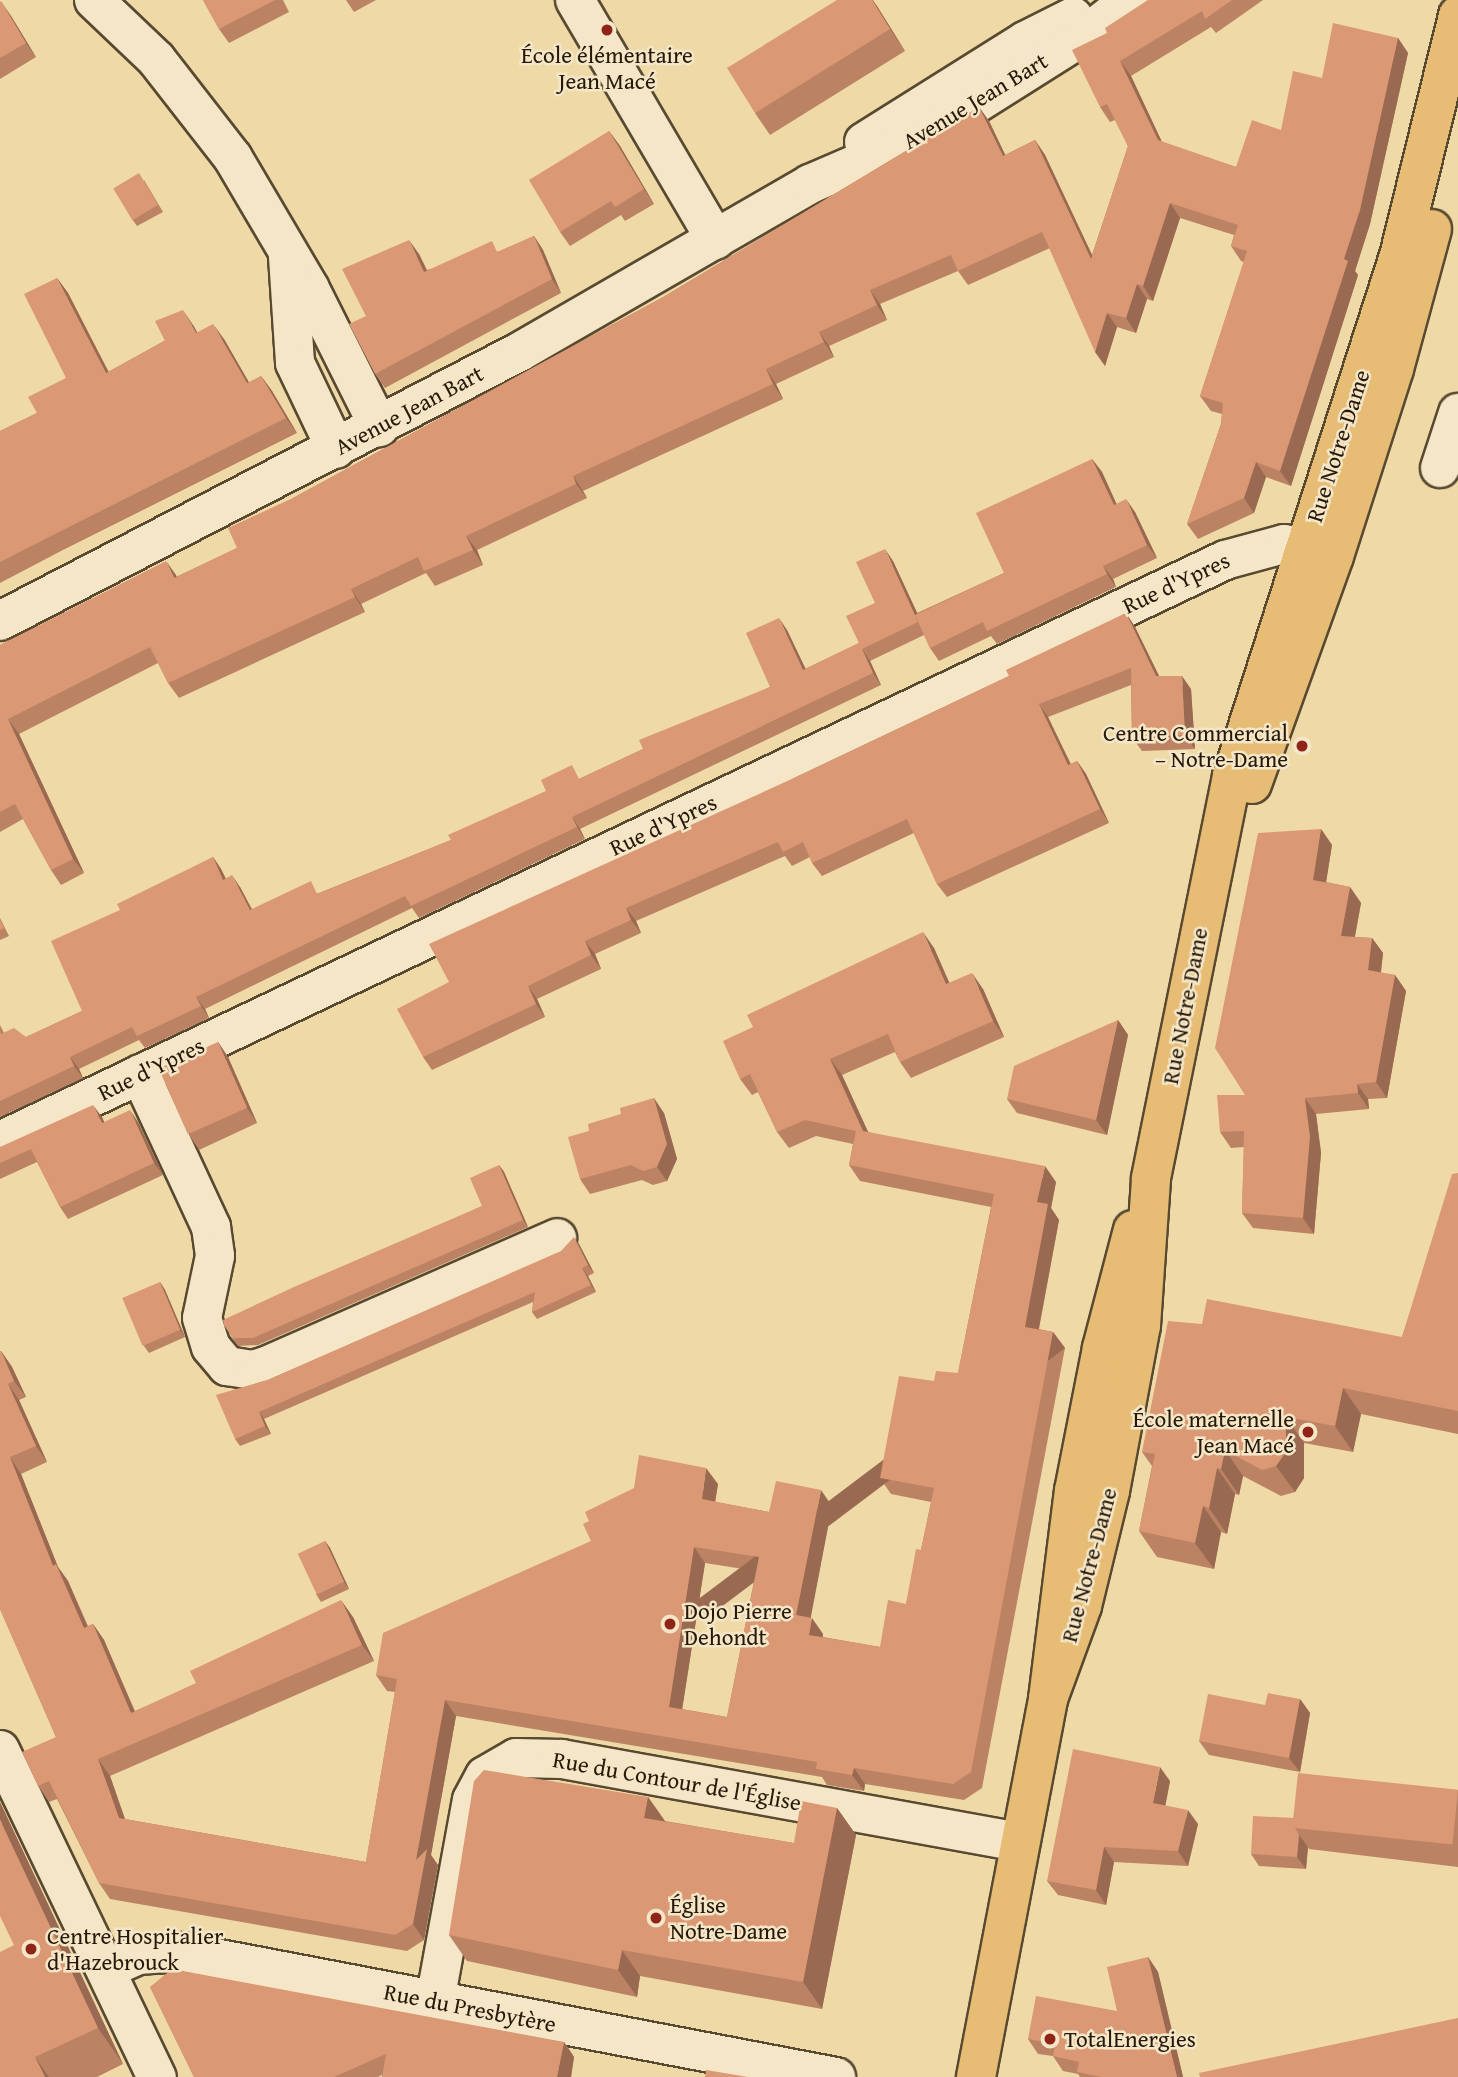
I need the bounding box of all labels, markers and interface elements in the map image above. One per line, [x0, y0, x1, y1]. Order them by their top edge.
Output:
marker: École élémentaire Jean Macé [599, 22, 615, 38]
place label: École élémentaire Jean Macé [521, 41, 693, 95]
street label: Avenue Jean Bart [898, 47, 1052, 155]
street label: Avenue Jean Bart [330, 359, 488, 461]
street label: Rue Notre-Dame [1300, 366, 1376, 526]
street label: Rue d'Ypres [1118, 546, 1234, 620]
place label: Centre Commercial – Notre-Dame [1103, 719, 1288, 773]
marker: Centre Commercial – Notre-Dame [1294, 738, 1310, 754]
street label: Rue d'Ypres [605, 788, 721, 862]
street label: Rue Notre-Dame [1156, 925, 1214, 1087]
street label: Rue d'Ypres [93, 1031, 209, 1107]
place label: École maternelle Jean Macé [1133, 1405, 1294, 1459]
marker: École maternelle Jean Macé [1300, 1424, 1316, 1440]
street label: Rue Notre-Dame [1055, 1485, 1123, 1645]
place label: Dojo Pierre Dehondt [684, 1597, 792, 1651]
marker: Dojo Pierre Dehondt [662, 1616, 678, 1632]
street label: Rue du Contour de l'Église [551, 1746, 803, 1816]
place label: Église Notre-Dame [670, 1891, 787, 1945]
marker: Église Notre-Dame [648, 1910, 664, 1926]
place label: Centre Hospitalier d'Hazebrouck [47, 1922, 223, 1976]
marker: Centre Hospitalier d'Hazebrouck [21, 1939, 41, 1959]
street label: Rue du Presbytère [382, 1978, 558, 2038]
place label: TotalEnergies [1064, 2025, 1196, 2053]
marker: TotalEnergies [1042, 2031, 1058, 2047]

